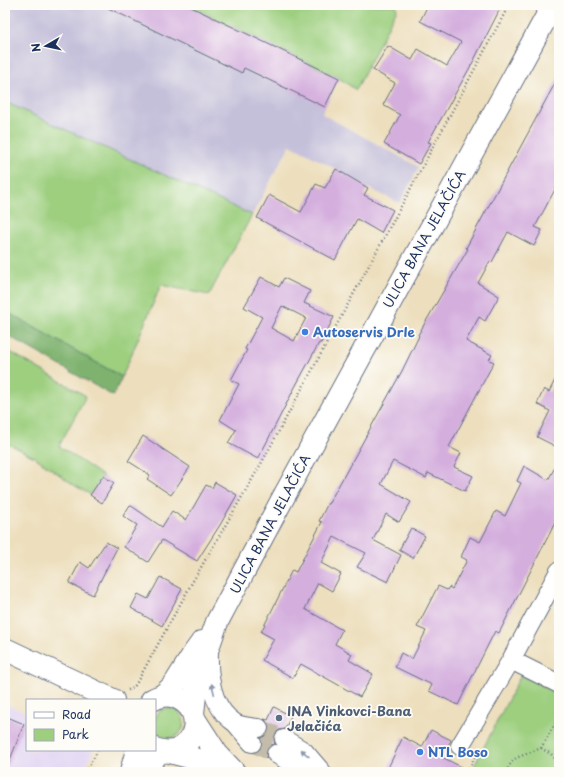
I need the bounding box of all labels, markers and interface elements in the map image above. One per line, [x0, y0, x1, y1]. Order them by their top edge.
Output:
north arrow [26, 26, 66, 66]
text: N [27, 42, 45, 53]
street label: ULICA BANA JELAČIĆA [378, 166, 470, 311]
place label: Autoservis Drle [313, 322, 415, 341]
marker: Autoservis Drle [300, 327, 310, 337]
street label: ULICA BANA JELAČIĆA [225, 451, 314, 597]
one-way arrow [210, 683, 216, 695]
legend [26, 699, 156, 751]
place label: INA Vinkovci-Bana Jelačića [287, 701, 412, 735]
text: Road [62, 705, 91, 723]
marker: INA Vinkovci-Bana Jelačića [274, 713, 284, 723]
text: Park [62, 725, 89, 743]
place label: NTL Boso [428, 742, 488, 761]
marker: NTL Boso [415, 747, 425, 757]
one-way arrow [300, 749, 310, 758]

